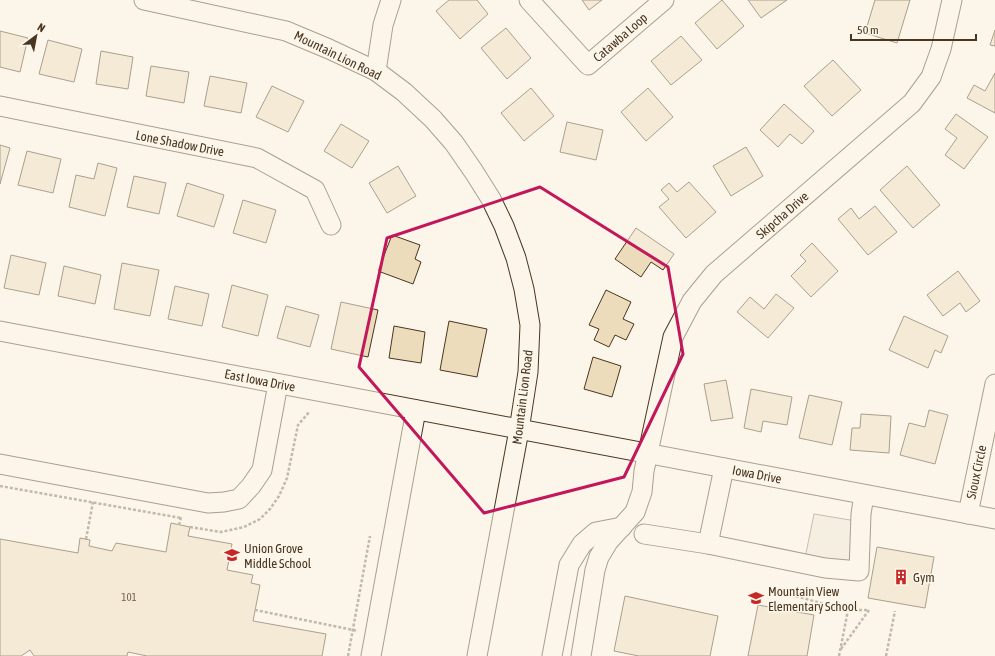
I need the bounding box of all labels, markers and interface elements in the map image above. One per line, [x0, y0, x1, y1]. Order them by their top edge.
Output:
street label: Catawba Loop [590, 10, 650, 65]
north arrow [16, 16, 56, 56]
scale bar [851, 16, 976, 42]
text: N [35, 21, 47, 34]
text: 50 m [857, 23, 879, 37]
street label: Mountain Lion Road [292, 28, 384, 83]
street label: Lone Shadow Drive [134, 128, 226, 159]
street label: Skipcha Drive [753, 189, 812, 242]
street label: Mountain Lion Road [509, 349, 536, 445]
street label: East Iowa Drive [223, 366, 297, 395]
street label: Sioux Circle [963, 444, 990, 500]
street label: Iowa Drive [731, 462, 783, 487]
place label: Union Grove Middle School [244, 541, 312, 571]
school or university icon: Union Grove Middle School [223, 546, 241, 564]
building icon: Gym [892, 568, 910, 586]
place label: Gym [913, 570, 935, 585]
place label: Mountain View Elementary School [768, 584, 858, 614]
school or university icon: Mountain View Elementary School [747, 589, 765, 607]
house number: 101 [121, 591, 137, 603]

